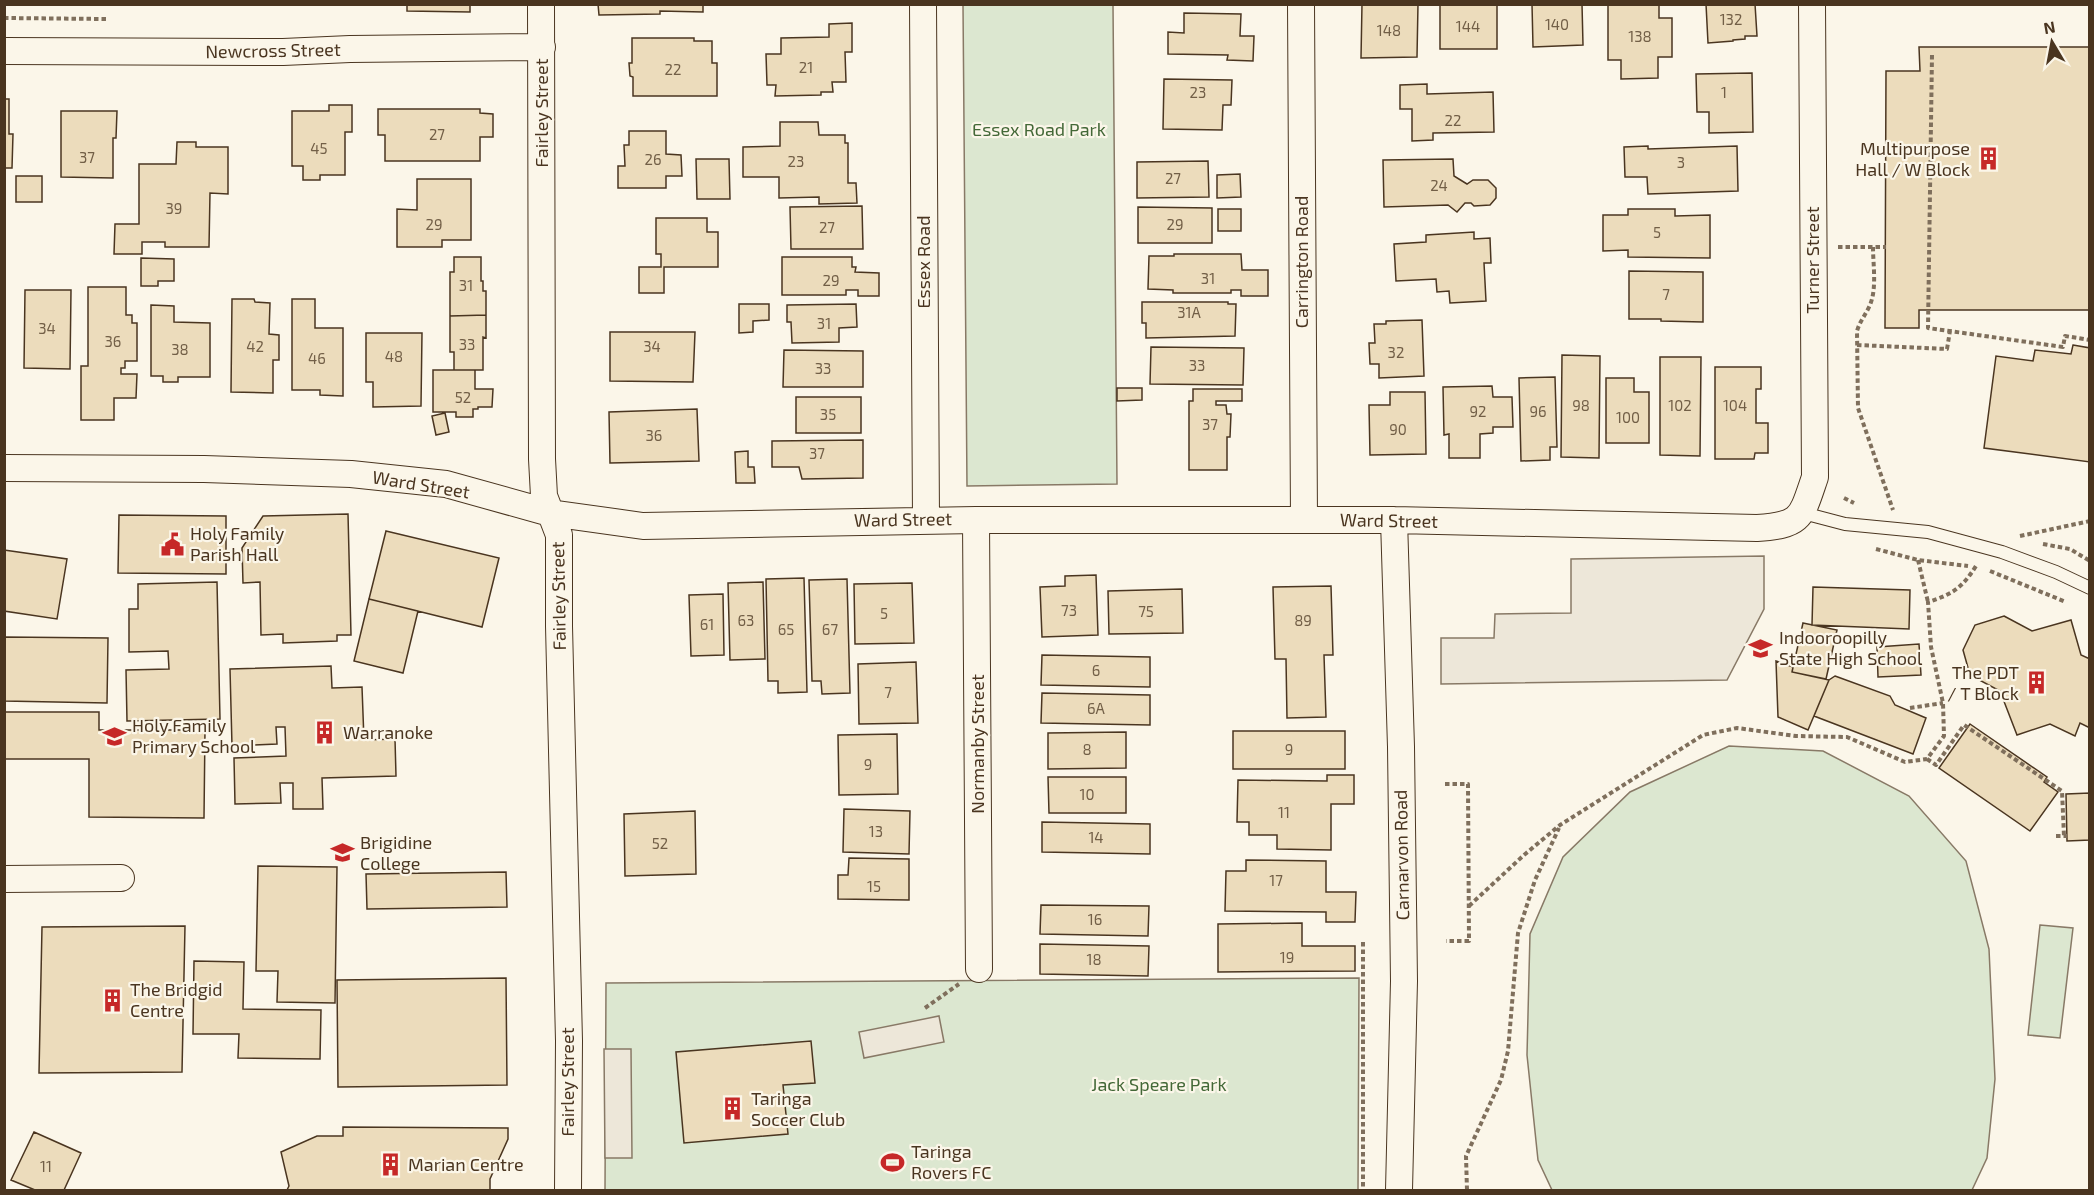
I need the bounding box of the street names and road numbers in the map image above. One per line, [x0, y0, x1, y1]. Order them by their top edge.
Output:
street label: Newcross Street [205, 38, 341, 62]
street label: Fairley Street [530, 58, 552, 167]
street label: Carrington Road [1290, 196, 1312, 328]
street label: Turner Street [1801, 206, 1823, 314]
street label: Essex Road [912, 215, 934, 309]
street label: Ward Street [371, 465, 471, 503]
street label: Ward Street [854, 507, 952, 531]
street label: Ward Street [1340, 508, 1438, 532]
street label: Fairley Street [546, 541, 570, 651]
street label: Normanby Street [966, 674, 988, 814]
street label: Carnarvon Road [1389, 790, 1413, 920]
street label: Fairley Street [556, 1027, 578, 1136]

